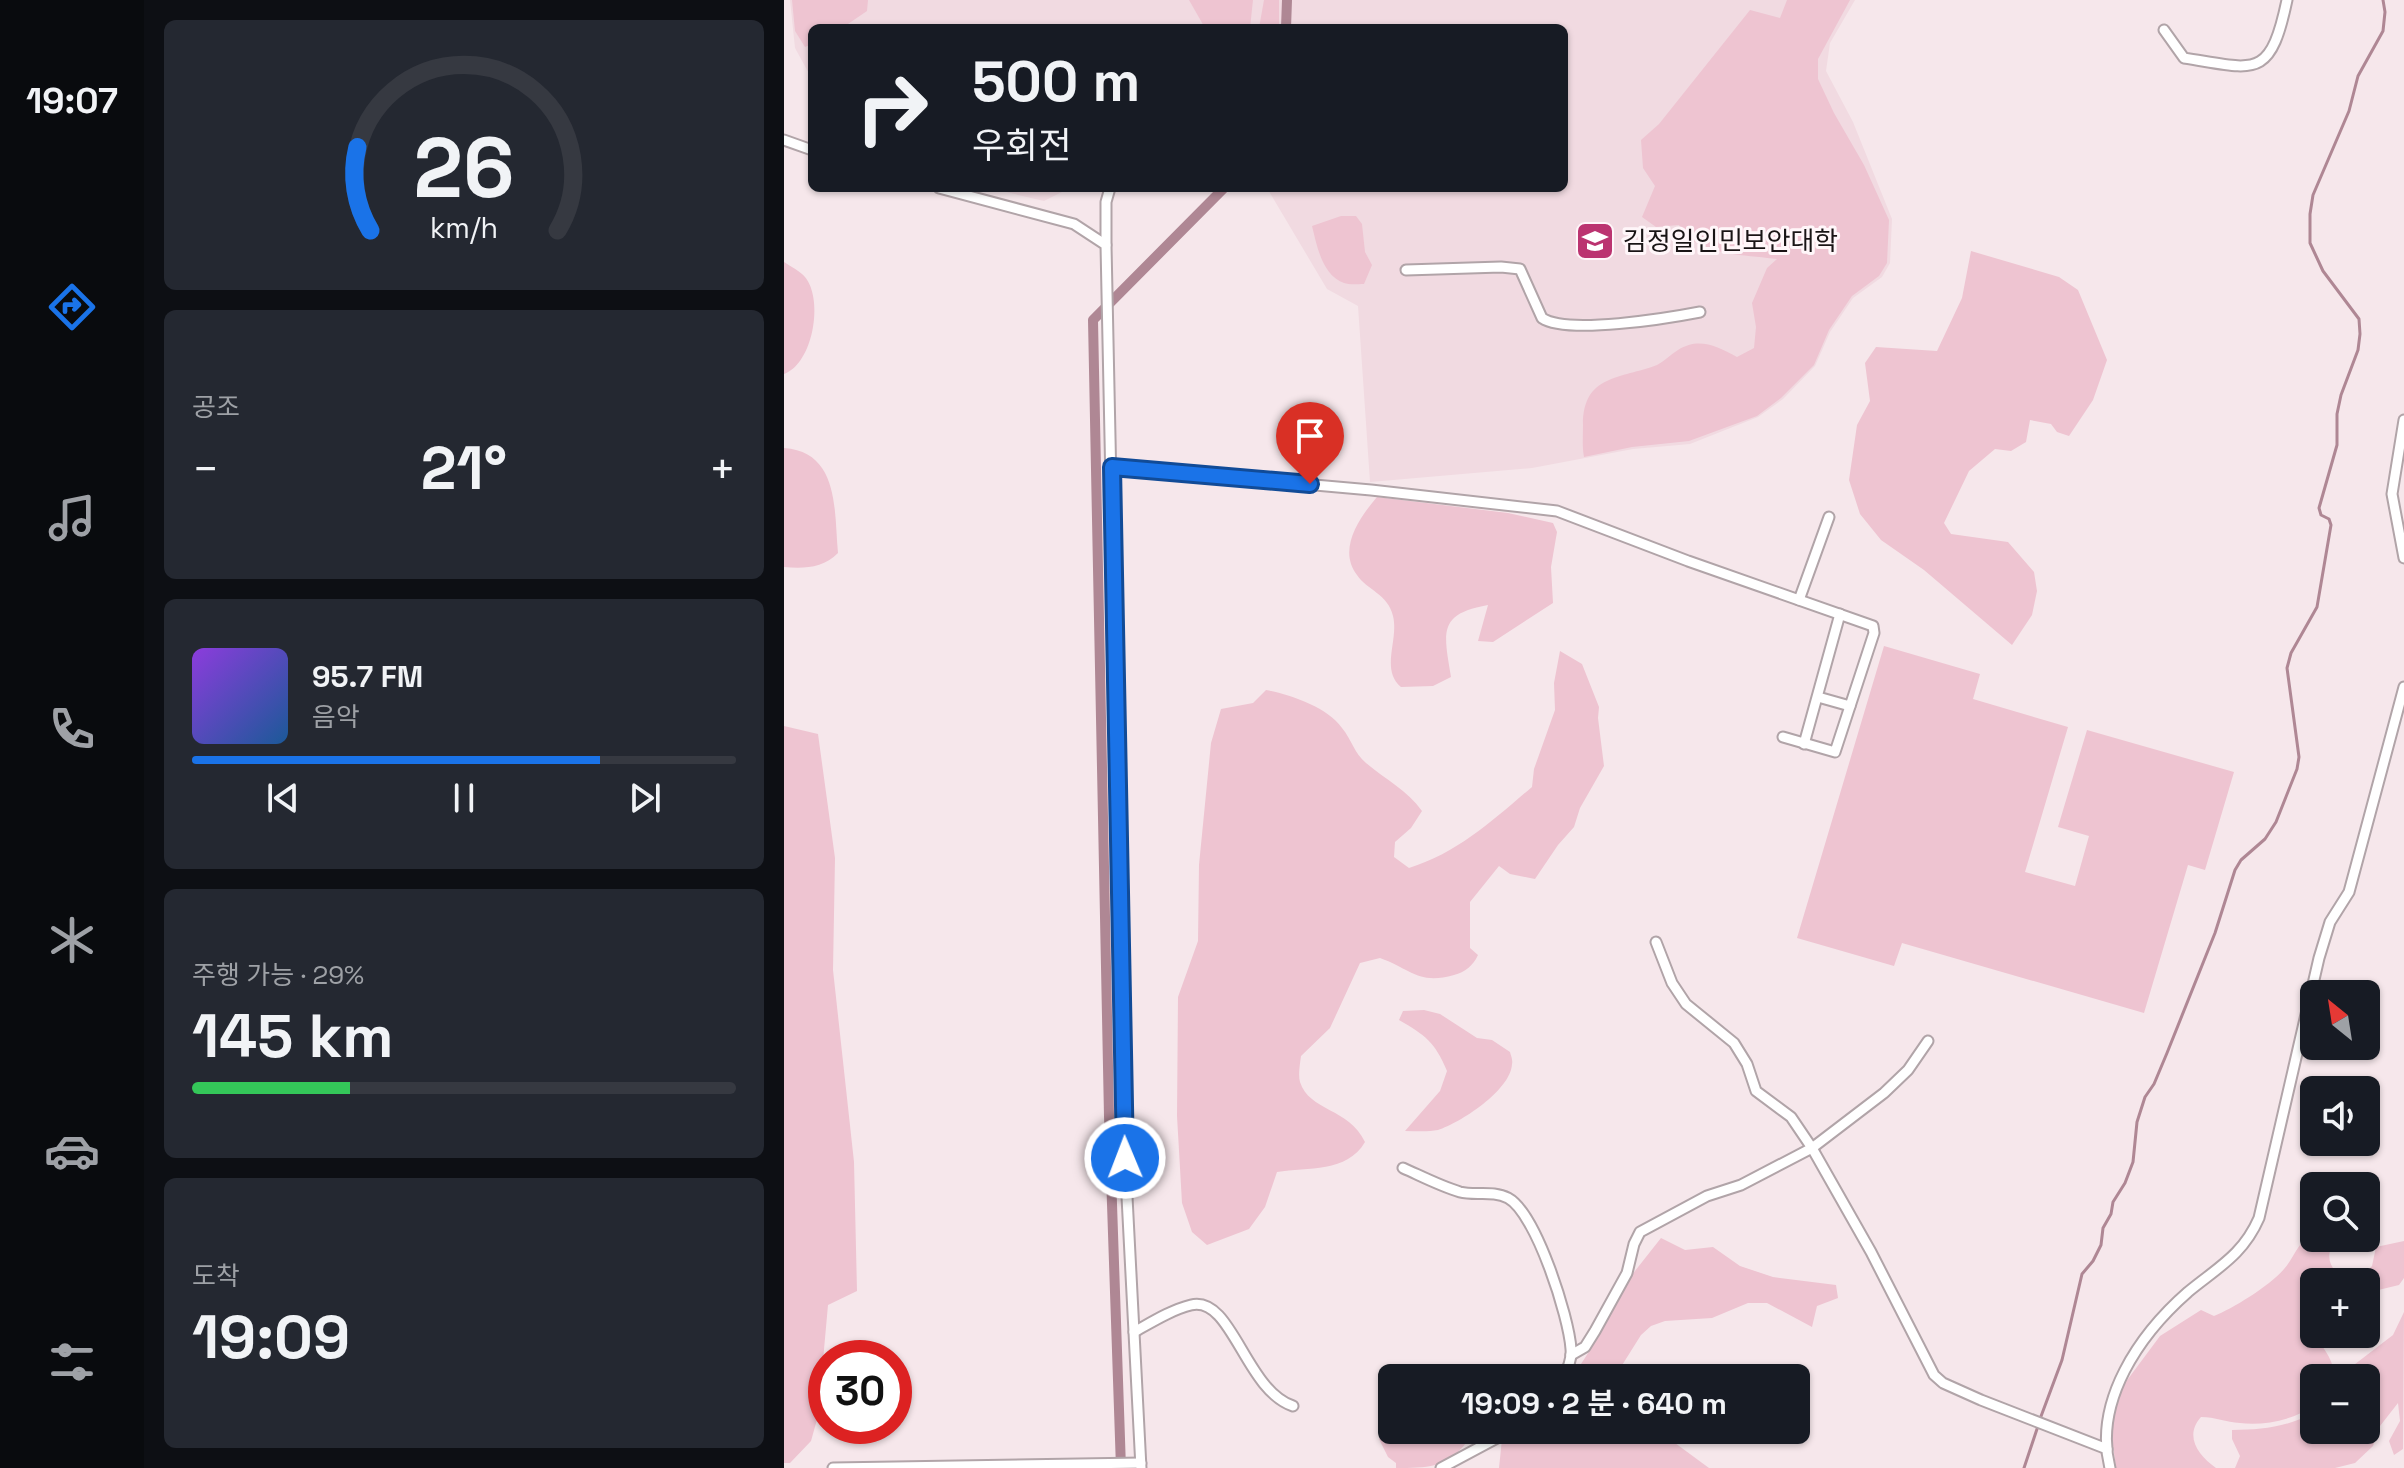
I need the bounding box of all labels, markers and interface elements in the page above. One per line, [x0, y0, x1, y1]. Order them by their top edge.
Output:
text: 500 m [972, 46, 1140, 117]
icon: right [840, 56, 944, 160]
text: 19:07 [26, 78, 118, 124]
text: 26 [414, 114, 514, 220]
text: 우회전 [972, 123, 1071, 169]
text: km/h [430, 210, 498, 246]
school or university icon: 김정일인민보안대학 [1574, 220, 1616, 262]
place label: 김정일인민보안대학 [1623, 224, 1838, 258]
icon: directions [44, 279, 100, 335]
text: 공조 [192, 390, 240, 424]
pin [1276, 402, 1344, 484]
icon: arrive [1288, 414, 1332, 458]
text: 21° [421, 430, 507, 507]
text: − [192, 441, 219, 497]
text: + [709, 441, 736, 497]
icon: music [44, 490, 100, 546]
text: 95.7 FM [312, 657, 423, 696]
text: 음악 [312, 700, 360, 734]
icon: phone [44, 701, 100, 757]
icon: previous [261, 776, 305, 820]
icon: pause [442, 776, 486, 820]
icon: next [623, 776, 667, 820]
icon: climate [44, 912, 100, 968]
text: 주행 가능 · 29% [192, 958, 364, 992]
north arrow [2300, 980, 2380, 1060]
map controls [2300, 980, 2380, 1444]
text: 145 km [192, 998, 394, 1075]
button: sound [2300, 1076, 2380, 1156]
position arrow [1083, 1116, 1167, 1200]
icon: car [44, 1123, 100, 1179]
button: search [2300, 1172, 2380, 1252]
text: 도착 [192, 1259, 240, 1293]
button: + [2300, 1268, 2380, 1348]
text: 19:09 [192, 1299, 350, 1376]
icon: filters [44, 1334, 100, 1390]
speed limit sign: 30 [808, 1340, 912, 1444]
button: − [2300, 1364, 2380, 1444]
text: 19:09 · 2 분 · 640 m [1461, 1384, 1727, 1423]

